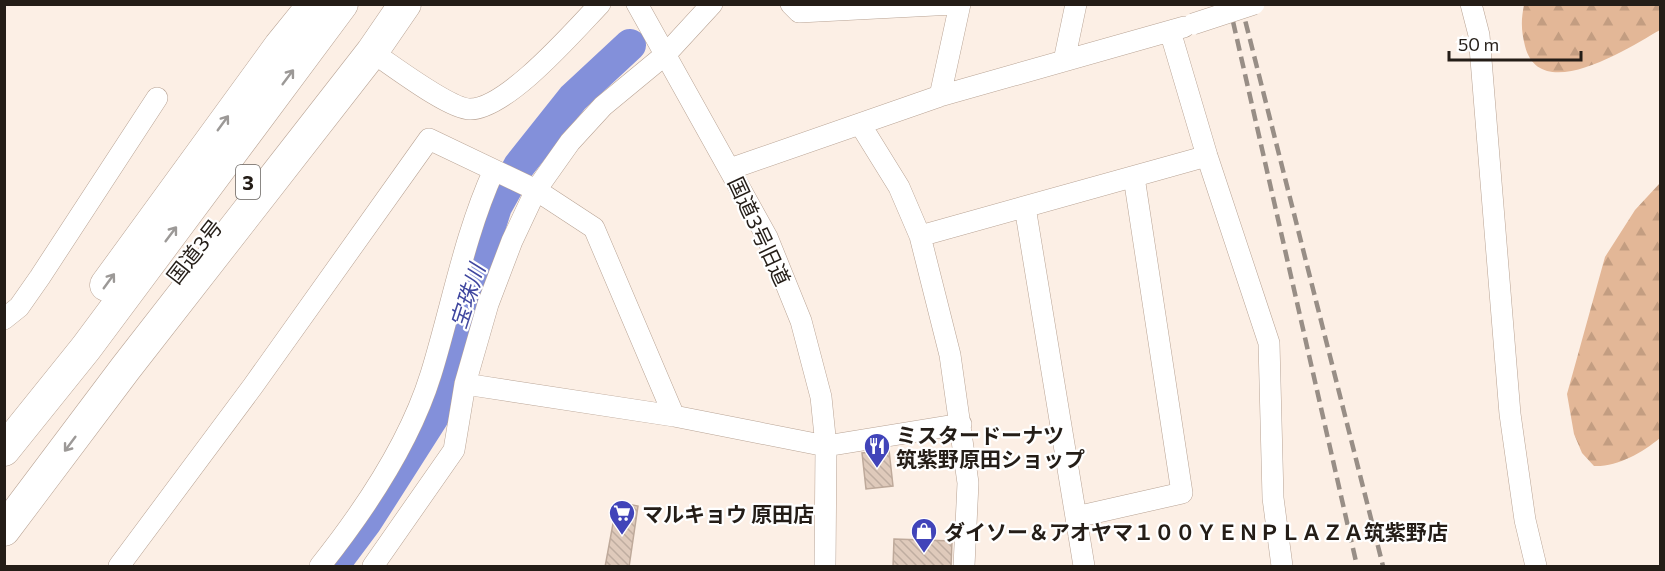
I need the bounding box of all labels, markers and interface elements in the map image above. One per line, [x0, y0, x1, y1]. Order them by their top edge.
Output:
scale bar [1449, 24, 1581, 62]
text: 50 m [1458, 33, 1499, 55]
one-way arrow [282, 70, 294, 86]
one-way arrow [217, 116, 230, 132]
road number: 3 [236, 165, 260, 199]
street label: 国道3号旧道 [724, 173, 796, 289]
street label: 国道3号 [161, 214, 227, 288]
one-way arrow [165, 226, 178, 242]
water label: 宝珠川 [444, 259, 491, 332]
one-way arrow [103, 274, 115, 290]
place label: ミスタードーナツ 筑紫野原田ショップ [896, 422, 1085, 471]
restaurant icon: ミスタードーナツ 筑紫野原田ショップ [862, 431, 892, 469]
one-way arrow [63, 435, 76, 451]
supermarket icon: マルキョウ 原田店 [607, 498, 637, 536]
place label: マルキョウ 原田店 [642, 501, 814, 526]
shop icon: ダイソー＆アオヤマ１００ＹＥＮＰＬＡＺＡ筑紫野店 [909, 516, 939, 554]
place label: ダイソー＆アオヤマ１００ＹＥＮＰＬＡＺＡ筑紫野店 [944, 519, 1448, 544]

